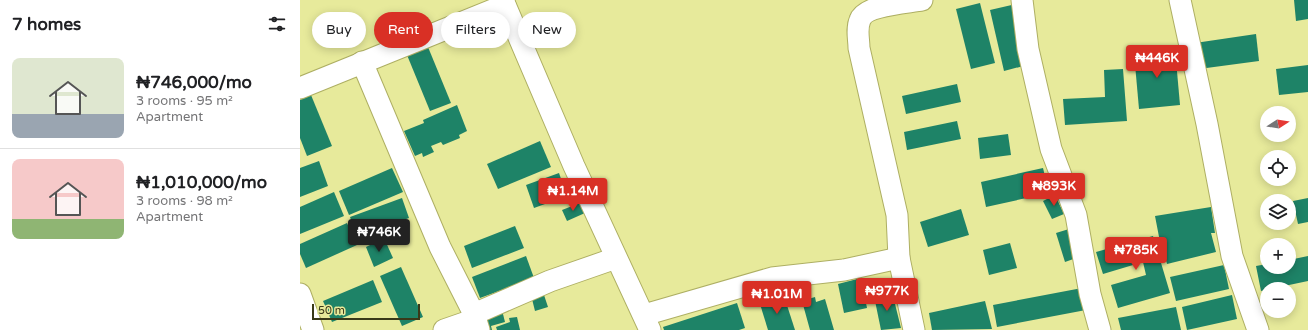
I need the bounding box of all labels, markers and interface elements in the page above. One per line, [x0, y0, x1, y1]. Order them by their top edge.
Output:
chip: Buy [312, 12, 366, 48]
chip: Rent [374, 12, 433, 48]
chip: Filters [441, 12, 510, 48]
chip: New [518, 12, 576, 48]
icon: filters [266, 13, 288, 35]
text: 7 homes [12, 14, 81, 35]
pin: ₦446K [1129, 45, 1185, 79]
text: ₦446K [1135, 50, 1179, 66]
text: ₦746,000/mo [136, 72, 252, 93]
icon: home [44, 74, 92, 122]
text: 3 rooms · 95 m² [136, 93, 233, 109]
north arrow [1260, 106, 1296, 142]
map controls [1260, 106, 1296, 318]
text: Apartment [136, 109, 203, 125]
button: locate [1260, 150, 1296, 186]
text: ₦1,010,000/mo [136, 172, 267, 193]
pin: ₦893K [1026, 173, 1082, 207]
icon: home [44, 175, 92, 223]
pin: ₦1.14M [540, 178, 606, 212]
text: ₦893K [1032, 178, 1076, 194]
text: ₦1.14M [547, 183, 599, 199]
text: 3 rooms · 98 m² [136, 193, 233, 209]
button: layers [1260, 194, 1296, 230]
text: Apartment [136, 209, 203, 225]
pin: ₦746K [351, 219, 407, 253]
text: ₦746K [357, 224, 401, 240]
pin: ₦785K [1108, 237, 1164, 271]
button: + [1260, 238, 1296, 274]
text: ₦785K [1114, 242, 1158, 258]
pin: ₦977K [859, 278, 915, 312]
pin: ₦1.01M [744, 281, 810, 315]
button: − [1260, 282, 1296, 318]
text: ₦977K [865, 283, 909, 299]
text: ₦1.01M [751, 286, 803, 302]
scale bar [312, 302, 420, 321]
text: 50 m [318, 304, 345, 317]

